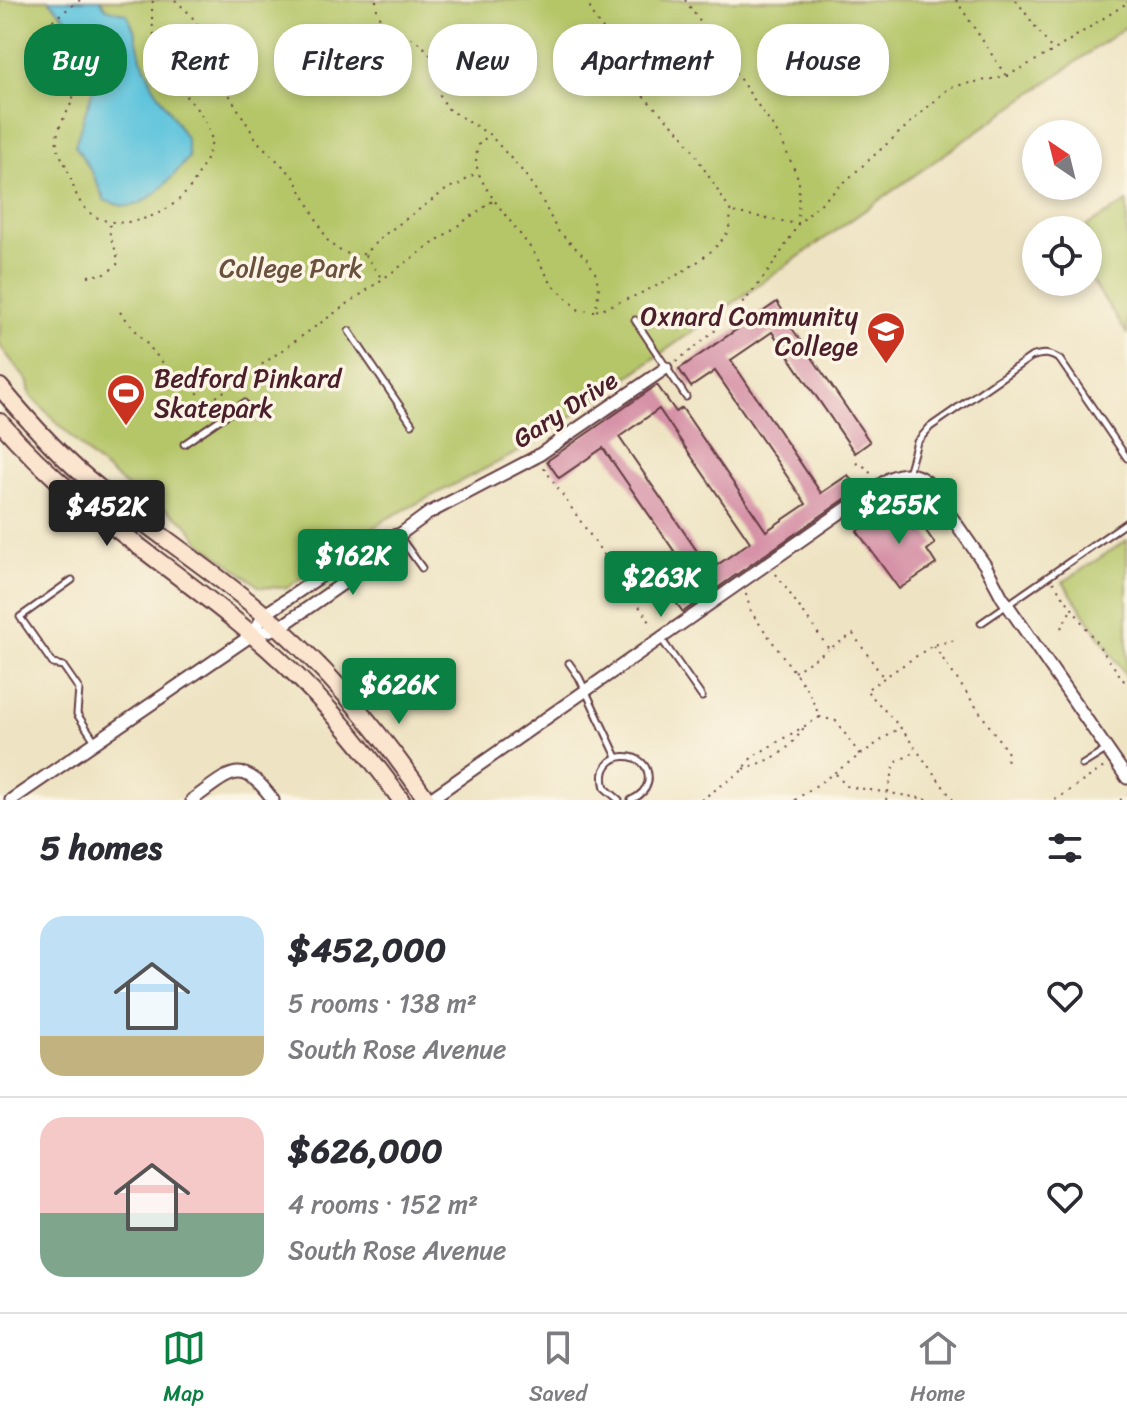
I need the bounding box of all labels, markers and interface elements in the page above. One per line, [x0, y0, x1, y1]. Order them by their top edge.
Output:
chip: Buy [24, 24, 127, 96]
chip: Rent [143, 24, 258, 96]
chip: Filters [274, 24, 412, 96]
chip: New [428, 24, 537, 96]
chip: Apartment [553, 24, 741, 96]
chip: House [757, 24, 889, 96]
north arrow [1022, 120, 1102, 200]
map controls [1022, 120, 1102, 296]
button: locate [1022, 216, 1102, 296]
park label: College Park [219, 245, 363, 291]
place label: Oxnard Community College [641, 293, 859, 369]
school or university icon: Oxnard Community College [865, 310, 907, 365]
place label: Bedford Pinkard Skatepark [154, 355, 344, 431]
street label: Gary Drive [503, 357, 627, 460]
sports icon: Bedford Pinkard Skatepark [105, 372, 147, 427]
pin: $255K [843, 478, 955, 546]
pin: $452K [51, 480, 163, 548]
text: $255K [859, 481, 939, 527]
text: $452K [67, 483, 147, 529]
pin: $162K [297, 529, 409, 597]
text: $162K [316, 532, 390, 578]
pin: $263K [605, 551, 717, 619]
text: $263K [622, 554, 700, 600]
pin: $626K [343, 658, 455, 726]
text: $626K [360, 661, 438, 707]
text: 5 homes [40, 818, 162, 878]
icon: filters [1043, 826, 1087, 870]
text: $452,000 [288, 920, 446, 980]
icon: home [104, 948, 200, 1044]
icon: heart [1043, 974, 1087, 1018]
text: 5 rooms · 138 m² [288, 980, 477, 1026]
text: South Rose Avenue [288, 1026, 506, 1072]
text: $626,000 [288, 1121, 443, 1181]
icon: home [104, 1149, 200, 1245]
icon: heart [1043, 1175, 1087, 1219]
text: 4 rooms · 152 m² [288, 1181, 478, 1227]
text: South Rose Avenue [288, 1227, 506, 1273]
tab: Map [162, 1326, 206, 1413]
tab: Saved [529, 1326, 587, 1413]
tab: Home [910, 1326, 965, 1413]

